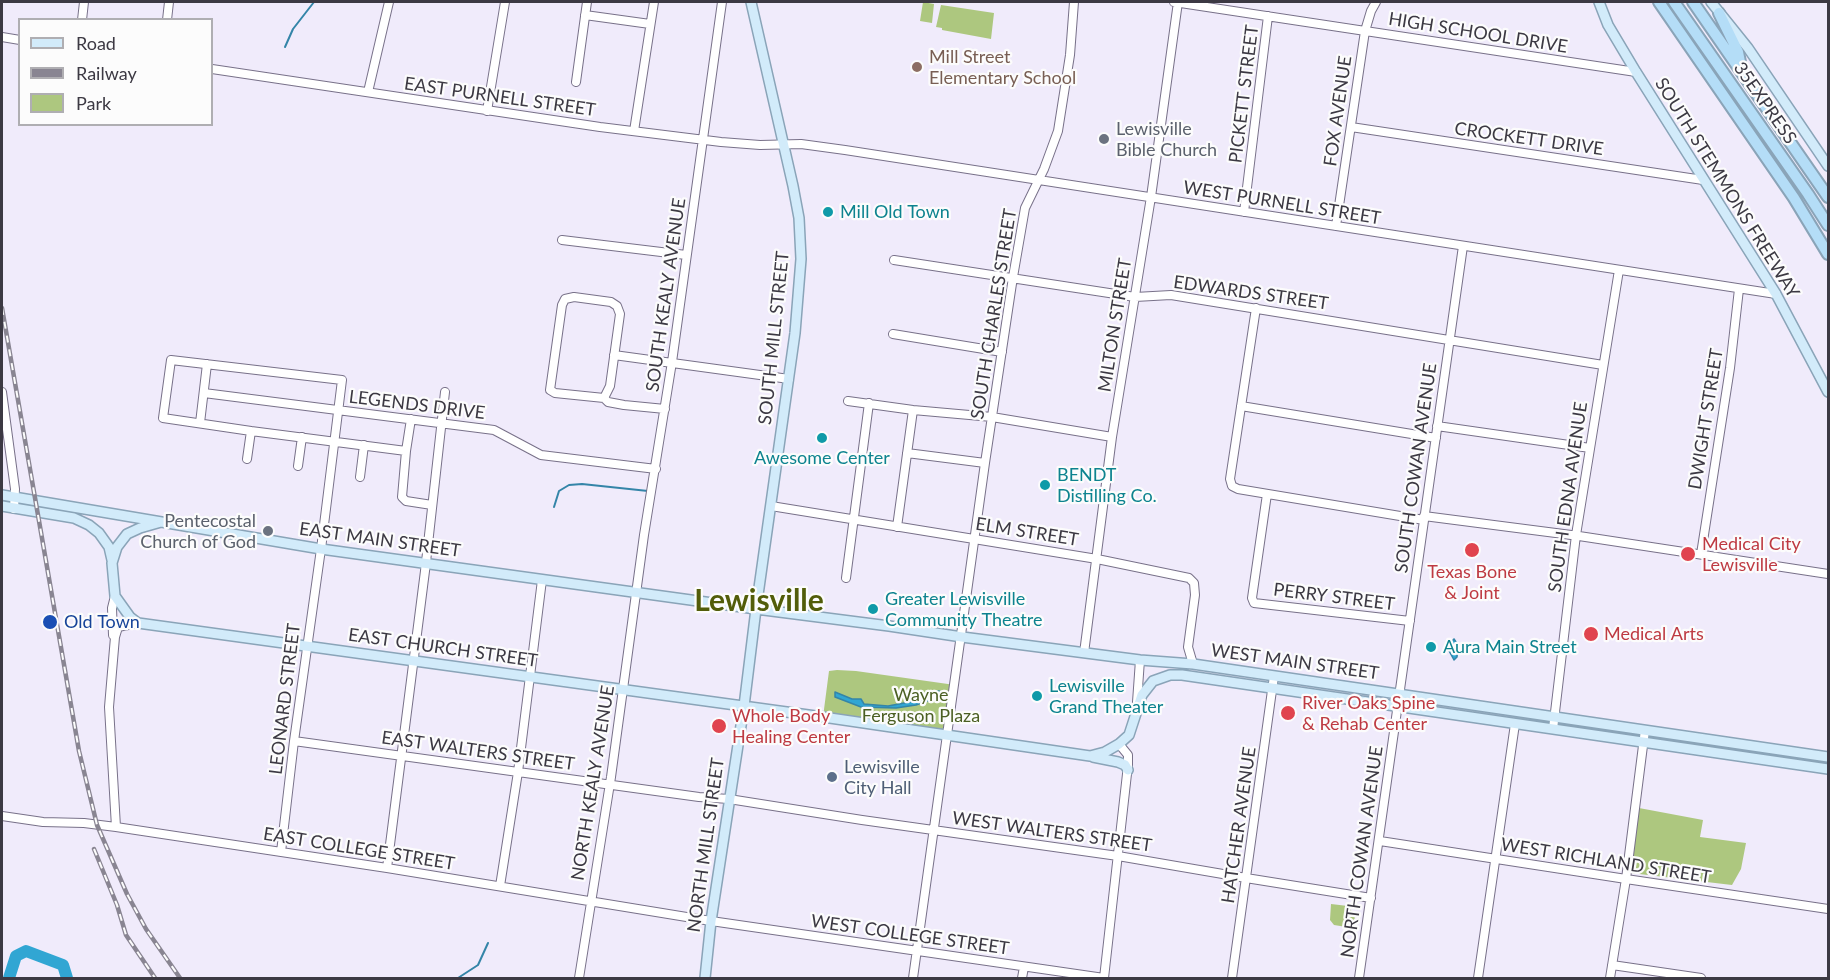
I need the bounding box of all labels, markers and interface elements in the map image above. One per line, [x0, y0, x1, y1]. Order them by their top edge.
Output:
street label: HIGH SCHOOL DRIVE [1387, 8, 1569, 58]
legend [18, 18, 213, 126]
street label: PICKETT STREET [1225, 24, 1263, 164]
text: Road [76, 32, 116, 54]
place label: Mill Street Elementary School [929, 46, 1076, 88]
street label: FOX AVENUE [1320, 54, 1356, 168]
street label: 35EXPRESS [1729, 58, 1801, 148]
marker: Mill Street Elementary School [910, 60, 924, 74]
text: Railway [76, 62, 137, 84]
street label: EAST PURNELL STREET [403, 73, 597, 121]
street label: SOUTH STEMMONS FREEWAY [1650, 74, 1804, 302]
text: Park [76, 92, 111, 114]
place label: Lewisville Bible Church [1116, 118, 1217, 160]
street label: CROCKETT DRIVE [1453, 118, 1605, 160]
marker: Lewisville Bible Church [1097, 132, 1111, 146]
street label: WEST PURNELL STREET [1182, 177, 1382, 229]
street label: SOUTH KEALY AVENUE [642, 197, 690, 393]
place label: Mill Old Town [840, 201, 950, 223]
marker: Mill Old Town [821, 205, 835, 219]
street label: SOUTH CHARLES STREET [967, 207, 1021, 421]
street label: SOUTH MILL STREET [754, 250, 794, 426]
street label: MILTON STREET [1094, 257, 1136, 393]
street label: EDWARDS STREET [1172, 271, 1330, 315]
street label: DWIGHT STREET [1684, 347, 1728, 491]
street label: SOUTH COWAN AVENUE [1391, 362, 1441, 574]
street label: LEGENDS DRIVE [348, 386, 486, 424]
street label: SOUTH EDNA AVENUE [1544, 400, 1592, 594]
marker: Awesome Center [815, 431, 829, 445]
place label: Awesome Center [754, 447, 890, 469]
place label: BENDT Distilling Co. [1057, 464, 1157, 506]
marker: BENDT Distilling Co. [1038, 478, 1052, 492]
place label: Pentecostal Church of God [140, 510, 256, 552]
street label: ELM STREET [974, 513, 1080, 551]
street label: EAST MAIN STREET [298, 518, 462, 562]
marker: Pentecostal Church of God [261, 524, 275, 538]
place label: Medical City Lewisville [1702, 533, 1801, 576]
marker: Texas Bone & Joint [1463, 541, 1481, 559]
marker: Medical City Lewisville [1679, 545, 1697, 563]
place label: Texas Bone & Joint [1427, 561, 1517, 604]
street label: PERRY STREET [1272, 579, 1396, 615]
district label: Lewisville [694, 583, 824, 619]
place label: Greater Lewisville Community Theatre [885, 588, 1042, 630]
marker: Greater Lewisville Community Theatre [866, 602, 880, 616]
place label: Old Town [64, 611, 140, 633]
marker: Old Town [41, 613, 59, 631]
street label: LEONARD STREET [265, 622, 305, 776]
place label: Medical Arts [1604, 623, 1704, 645]
street label: EAST CHURCH STREET [347, 624, 539, 672]
marker: Medical Arts [1582, 625, 1600, 643]
place label: Aura Main Street [1443, 636, 1577, 658]
street label: WEST MAIN STREET [1210, 640, 1380, 684]
marker: Aura Main Street [1424, 640, 1438, 654]
place label: Lewisville Grand Theater [1049, 675, 1163, 718]
street label: NORTH KEALY AVENUE [567, 684, 619, 882]
park label: Wayne Ferguson Plaza [862, 684, 980, 726]
marker: Lewisville Grand Theater [1030, 689, 1044, 703]
place label: River Oaks Spine & Rehab Center [1302, 692, 1435, 734]
marker: River Oaks Spine & Rehab Center [1279, 704, 1297, 722]
place label: Whole Body Healing Center [732, 705, 850, 748]
marker: Whole Body Healing Center [710, 717, 728, 735]
street label: EAST WALTERS STREET [380, 727, 576, 775]
street label: HATCHER AVENUE [1217, 745, 1261, 905]
street label: NORTH COWAN AVENUE [1336, 745, 1388, 959]
street label: NORTH MILL STREET [683, 756, 729, 934]
place label: Lewisville City Hall [844, 756, 920, 798]
marker: Lewisville City Hall [825, 770, 839, 784]
street label: WEST WALTERS STREET [951, 807, 1153, 857]
street label: EAST COLLEGE STREET [262, 823, 456, 875]
street label: WEST RICHLAND STREET [1499, 834, 1713, 888]
street label: WEST COLLEGE STREET [809, 910, 1011, 960]

